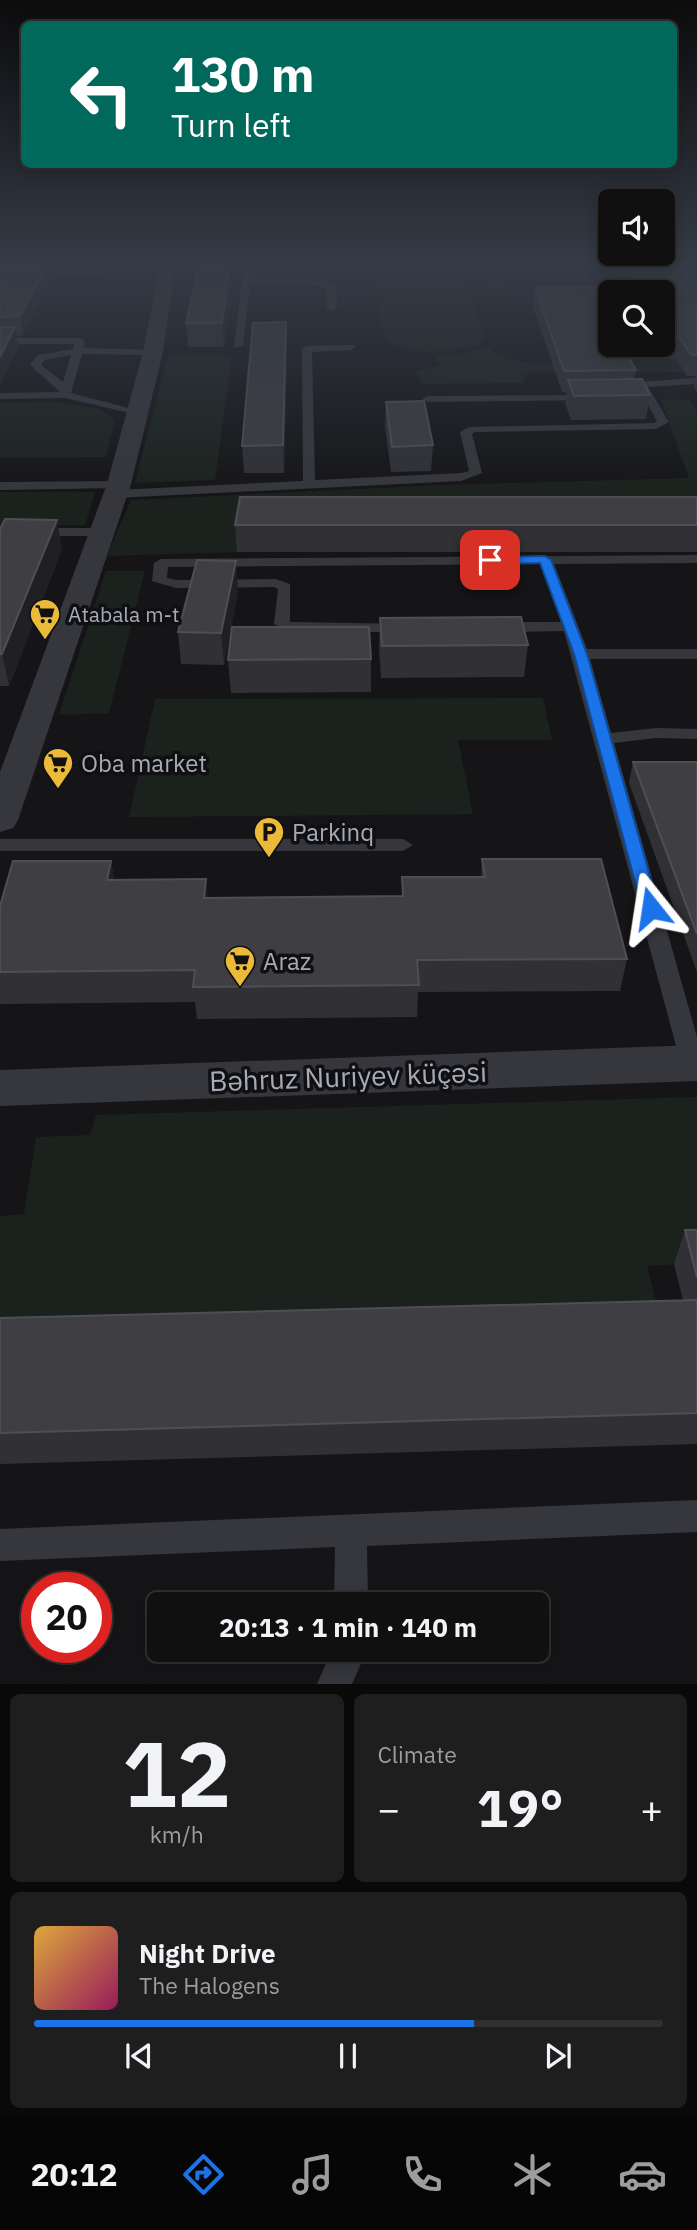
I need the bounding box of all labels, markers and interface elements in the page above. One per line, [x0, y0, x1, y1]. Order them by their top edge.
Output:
text: 130 m [171, 42, 315, 105]
icon: left [56, 49, 147, 140]
text: Turn left [171, 104, 291, 146]
map controls [598, 189, 675, 357]
button: sound [598, 189, 675, 266]
button: search [598, 280, 675, 357]
pin [460, 530, 520, 590]
icon: arrive [471, 541, 509, 579]
supermarket icon: Atabala m-t [28, 597, 62, 641]
place label: Atabala m-t [68, 600, 179, 628]
supermarket icon: Oba market [41, 746, 75, 790]
place label: Oba market [81, 747, 207, 779]
parking icon: Parkinq [252, 815, 286, 859]
place label: Parkinq [292, 816, 374, 848]
position arrow [614, 871, 688, 945]
supermarket icon: Araz [223, 944, 257, 988]
place label: Araz [263, 945, 311, 977]
street label: Bəhruz Nuriyev küçəsi [208, 1053, 488, 1099]
speed limit sign: 20 [21, 1572, 112, 1663]
text: 20:13 · 1 min · 140 m [219, 1610, 477, 1644]
text: 12 [122, 1714, 231, 1832]
text: Climate [378, 1739, 457, 1769]
text: 19° [477, 1774, 564, 1841]
text: − [378, 1784, 400, 1833]
text: + [640, 1784, 663, 1833]
text: km/h [150, 1819, 204, 1849]
text: Night Drive [139, 1936, 276, 1970]
text: The Halogens [139, 1970, 280, 2000]
icon: previous [120, 2037, 158, 2075]
icon: pause [329, 2037, 367, 2075]
icon: next [539, 2037, 577, 2075]
icon: directions [179, 2150, 228, 2199]
icon: music [288, 2150, 337, 2199]
icon: phone [398, 2150, 447, 2199]
icon: climate [508, 2150, 557, 2199]
icon: car [618, 2150, 667, 2199]
text: 20:12 [30, 2153, 118, 2195]

